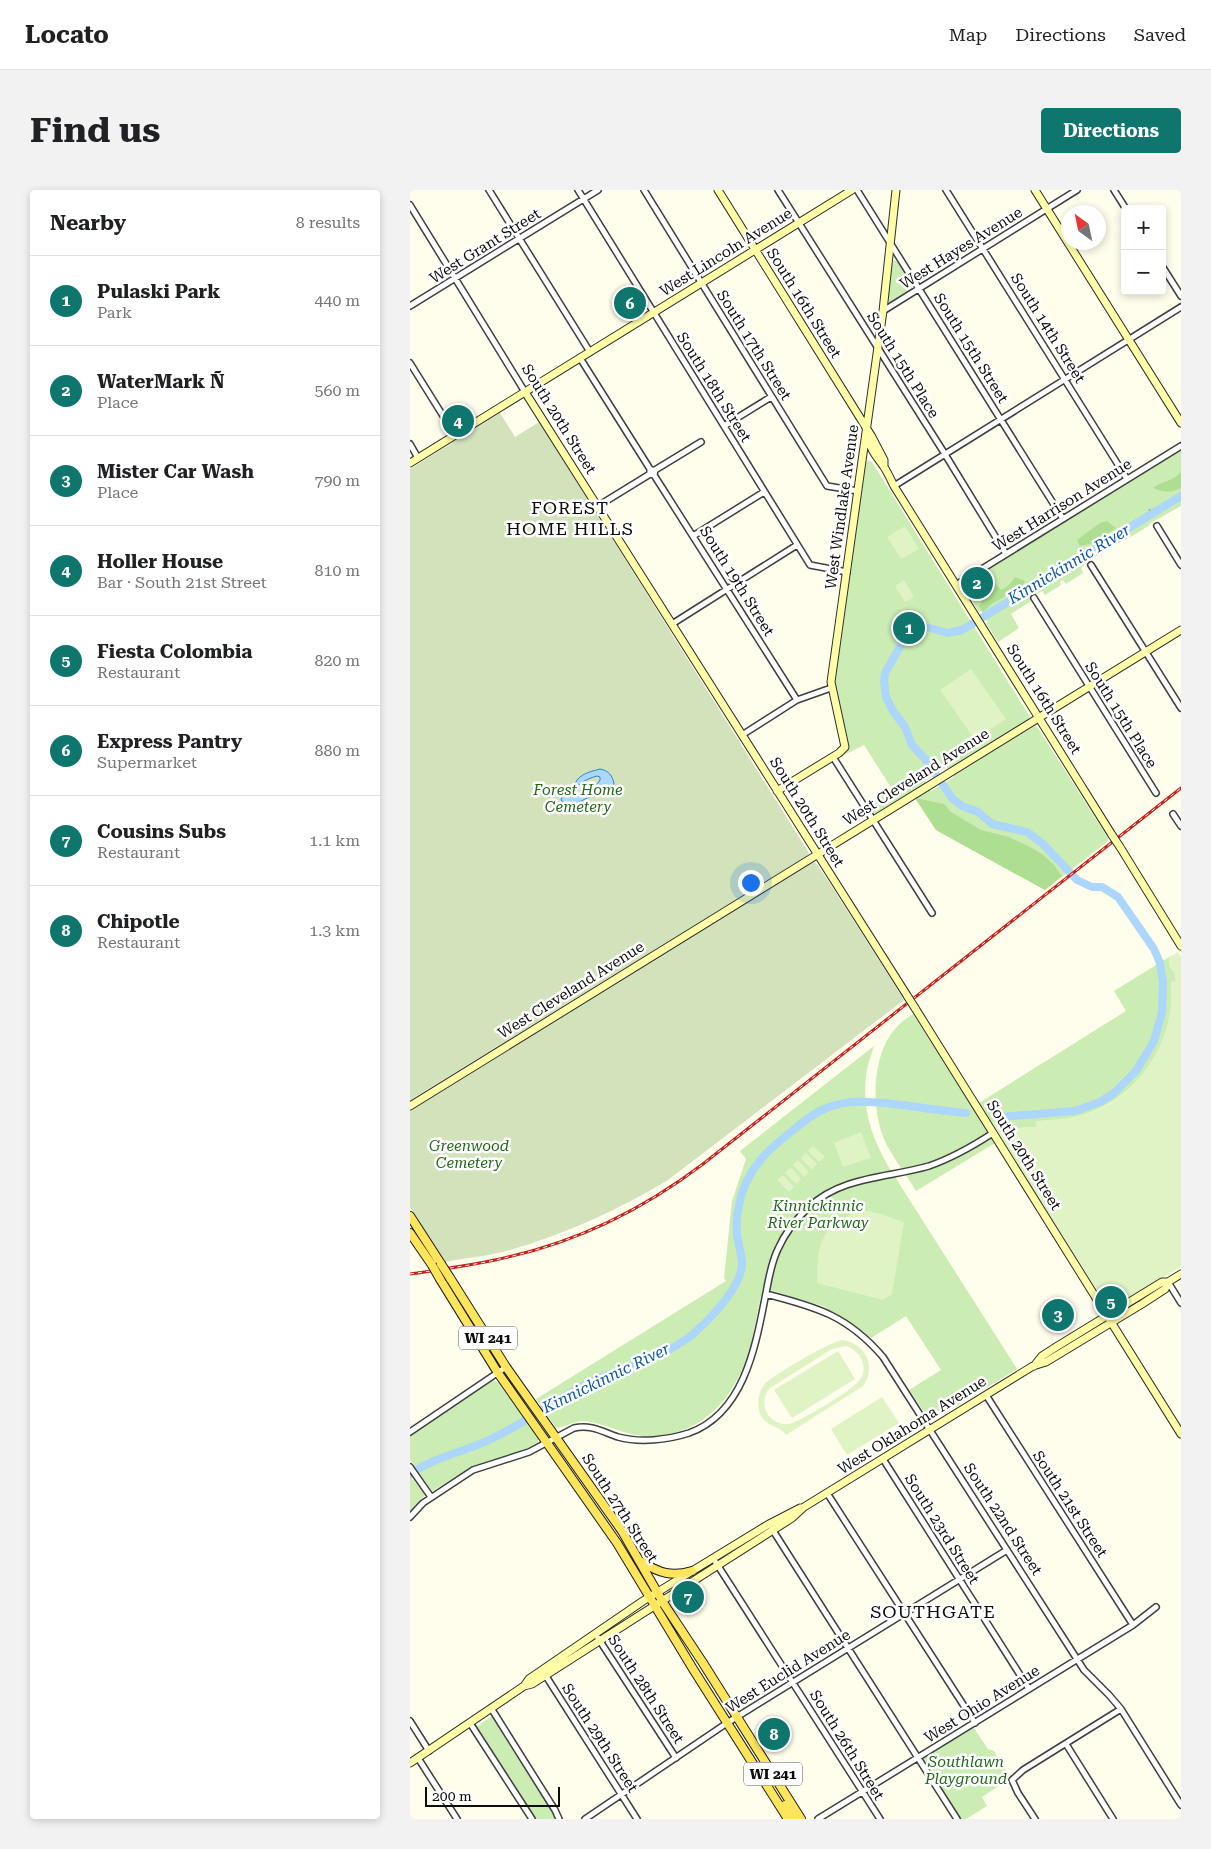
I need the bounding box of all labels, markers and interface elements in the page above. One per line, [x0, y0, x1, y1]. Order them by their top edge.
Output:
text: Locato [25, 21, 109, 49]
text: Map [949, 24, 987, 45]
text: Directions [1015, 24, 1106, 45]
text: Saved [1134, 24, 1186, 45]
button: Directions [1041, 108, 1181, 153]
text: Find us [30, 110, 160, 151]
street label: West Hayes Avenue [896, 203, 1026, 293]
street label: West Grant Street [426, 204, 544, 287]
street label: West Lincoln Avenue [657, 204, 795, 300]
north arrow [1061, 205, 1106, 250]
map controls [1121, 205, 1166, 295]
button: + [1121, 205, 1166, 250]
text: Nearby [50, 211, 126, 235]
text: 8 results [296, 213, 360, 232]
street label: South 16th Street [763, 245, 845, 362]
button: − [1121, 250, 1166, 295]
street label: South 14th Street [1007, 270, 1089, 387]
text: Pulaski Park [97, 280, 220, 303]
pin: 6 [614, 284, 646, 322]
street label: South 17th Street [713, 287, 795, 404]
street label: South 15th Street [930, 290, 1012, 407]
text: 1 [62, 291, 70, 310]
text: 440 m [314, 291, 360, 310]
text: Park [97, 303, 132, 322]
street label: South 15th Place [863, 309, 943, 421]
street label: South 18th Street [673, 329, 755, 446]
street label: South 20th Street [518, 361, 600, 478]
text: WaterMark Ñ [97, 370, 225, 393]
text: 2 [62, 381, 70, 400]
text: 560 m [314, 381, 360, 400]
text: Place [97, 393, 138, 412]
pin: 4 [442, 402, 474, 440]
street label: West Windlake Avenue [822, 423, 862, 591]
street label: West Harrison Avenue [989, 455, 1135, 555]
text: Mister Car Wash [97, 460, 254, 483]
text: 3 [62, 471, 70, 490]
text: 790 m [314, 471, 360, 490]
text: Place [97, 483, 138, 502]
district label: FOREST HOME HILLS [506, 497, 634, 539]
water label: Kinnickinnic River [1004, 520, 1134, 609]
street label: South 19th Street [696, 523, 778, 640]
text: Holler House [97, 550, 223, 573]
text: 4 [62, 561, 70, 580]
text: 810 m [314, 561, 360, 580]
pin: 2 [961, 564, 993, 602]
text: Bar · South 21st Street [97, 573, 267, 592]
pin: 1 [893, 609, 925, 647]
text: Fiesta Colombia [97, 640, 252, 663]
street label: South 16th Street [1003, 641, 1085, 758]
text: 5 [62, 651, 70, 670]
text: 820 m [314, 651, 360, 670]
street label: South 15th Place [1081, 659, 1161, 771]
text: Restaurant [97, 663, 180, 682]
street label: West Cleveland Avenue [840, 725, 992, 829]
text: Express Pantry [97, 730, 242, 753]
text: 6 [62, 741, 70, 760]
text: 880 m [314, 741, 360, 760]
text: Supermarket [97, 753, 197, 772]
street label: South 20th Street [766, 754, 848, 871]
park label: Forest Home Cemetery [532, 781, 623, 816]
text: Cousins Subs [97, 820, 226, 843]
text: 7 [62, 831, 70, 850]
text: 1.1 km [309, 831, 360, 850]
text: Restaurant [97, 843, 180, 862]
your location [738, 870, 764, 896]
text: Chipotle [97, 910, 180, 933]
text: 8 [62, 921, 70, 940]
text: 1.3 km [309, 921, 360, 940]
text: Restaurant [97, 933, 180, 952]
street label: West Cleveland Avenue [495, 938, 647, 1042]
street label: South 20th Street [983, 1097, 1065, 1214]
park label: Greenwood Cemetery [429, 1137, 509, 1172]
park label: Kinnickinnic River Parkway [766, 1197, 869, 1232]
pin: 5 [1095, 1283, 1127, 1321]
pin: 3 [1042, 1296, 1074, 1334]
road number: WI 241 [459, 1326, 517, 1350]
water label: Kinnickinnic River [538, 1339, 673, 1418]
street label: West Oklahoma Avenue [835, 1372, 989, 1478]
street label: South 21st Street [1029, 1447, 1111, 1561]
street label: South 27th Street [578, 1450, 662, 1566]
street label: South 22nd Street [960, 1460, 1046, 1579]
street label: South 23rd Street [901, 1471, 983, 1588]
pin: 7 [672, 1578, 704, 1616]
district label: SOUTHGATE [870, 1601, 996, 1622]
street label: West Euclid Avenue [722, 1625, 854, 1717]
street label: South 28th Street [604, 1631, 688, 1747]
street label: West Ohio Avenue [921, 1661, 1043, 1747]
street label: South 29th Street [558, 1680, 642, 1796]
street label: South 26th Street [806, 1687, 888, 1804]
pin: 8 [758, 1715, 790, 1753]
park label: Southlawn Playground [924, 1753, 1007, 1788]
road number: WI 241 [744, 1762, 802, 1786]
scale bar [425, 1784, 560, 1807]
text: 200 m [432, 1788, 472, 1804]

